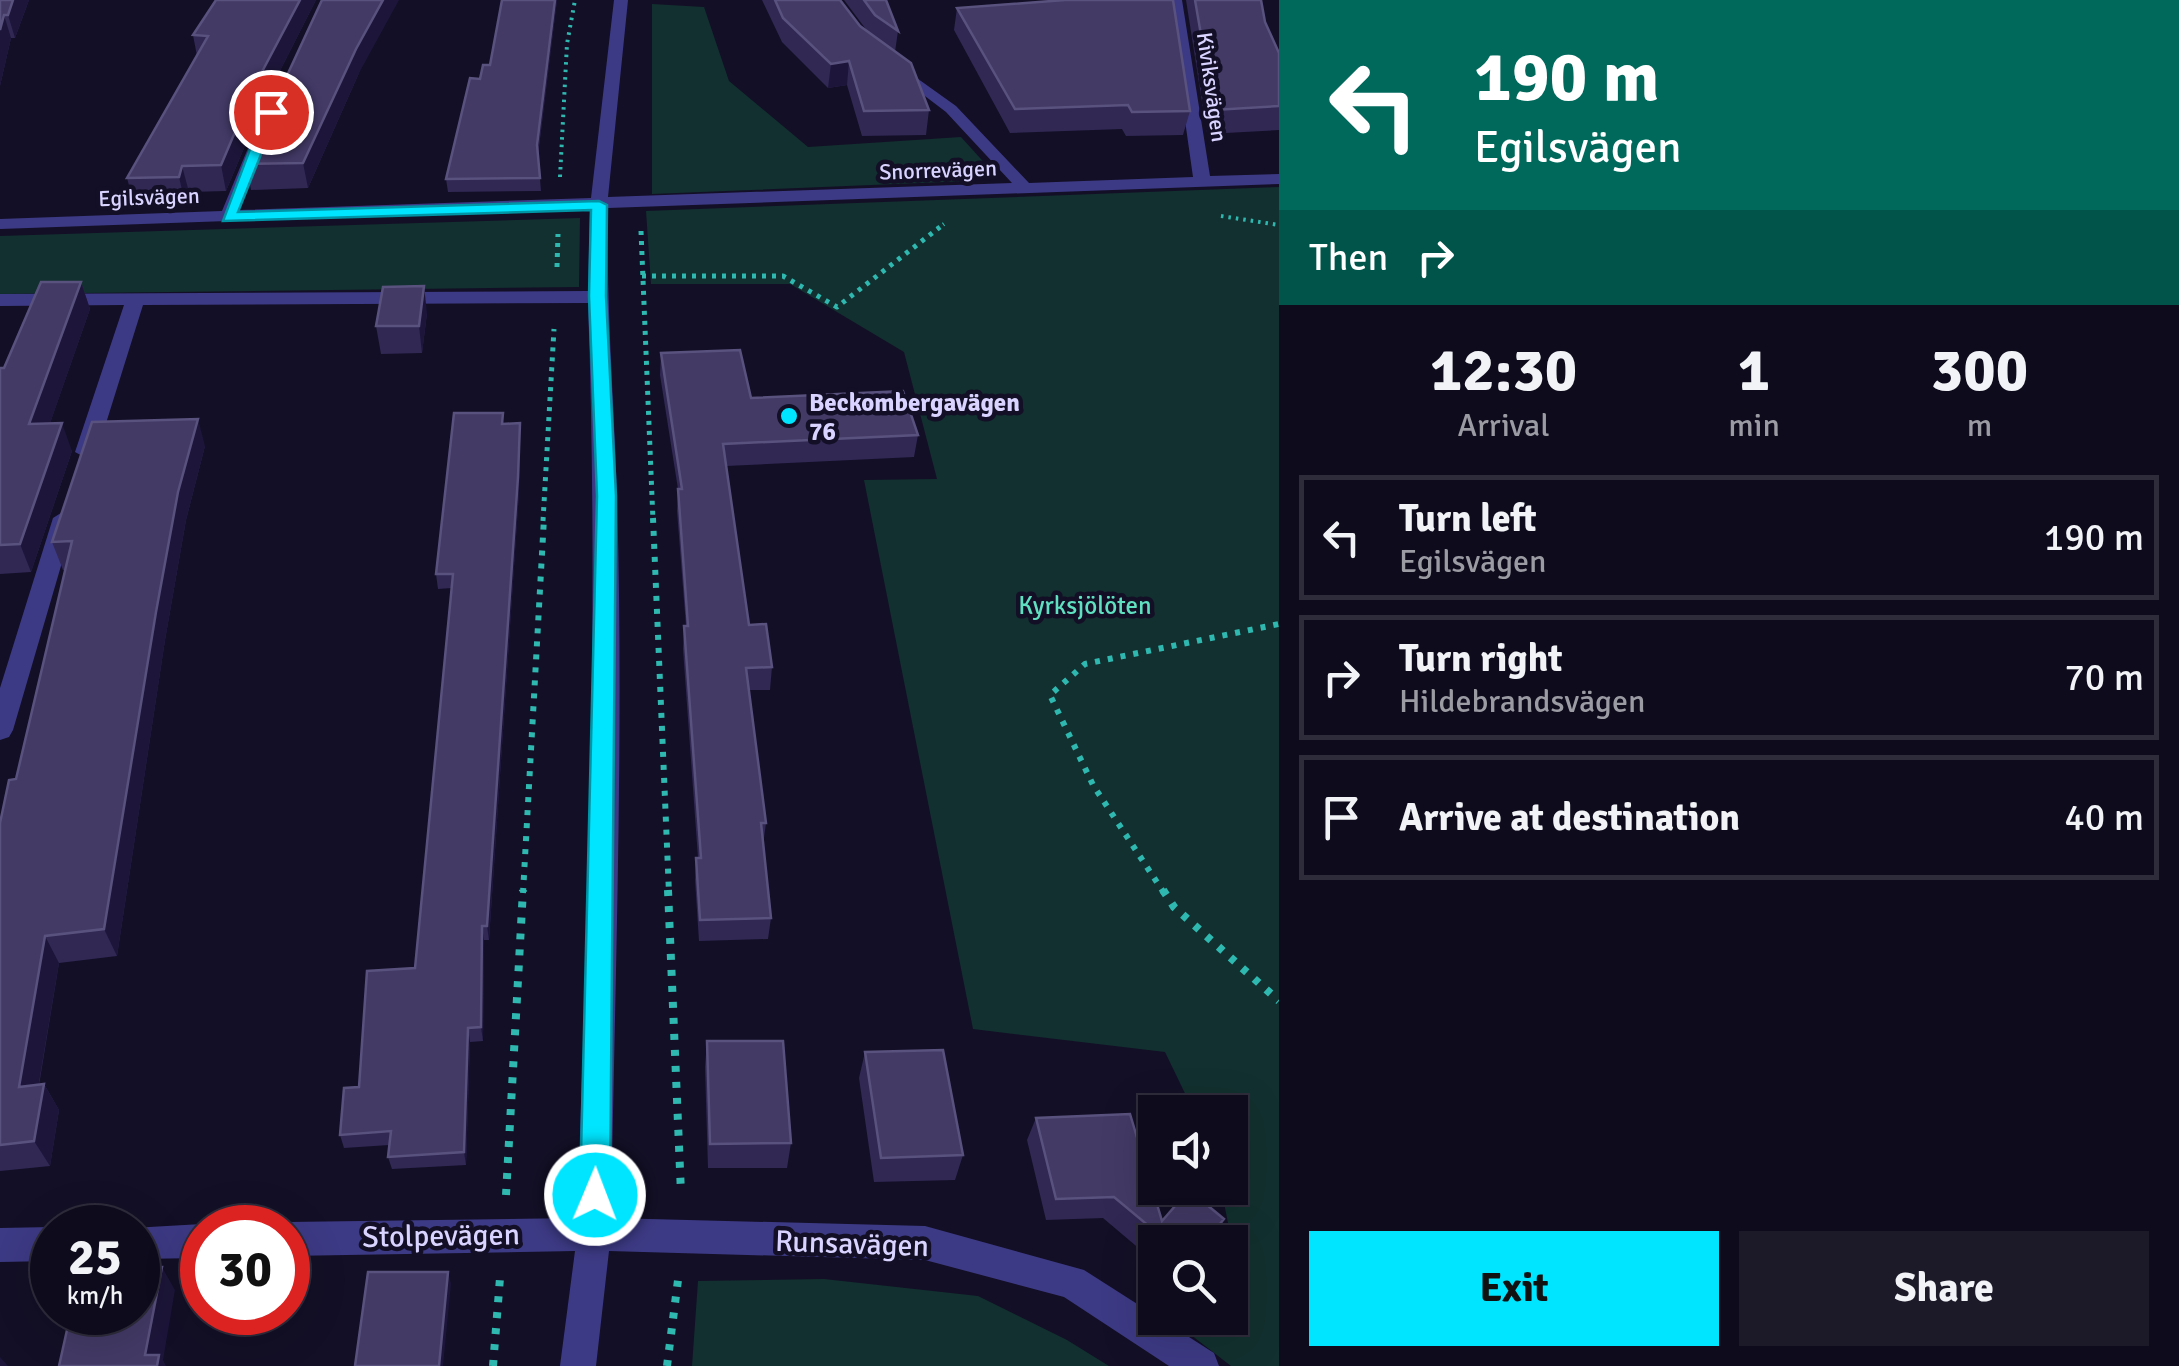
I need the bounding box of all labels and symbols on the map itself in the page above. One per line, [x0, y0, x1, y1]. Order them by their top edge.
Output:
street label: Kiviksvägen [1191, 30, 1233, 144]
pin [229, 70, 314, 155]
street label: Snorrevägen [879, 154, 997, 186]
street label: Egilsvägen [98, 182, 200, 212]
place label: Beckombergavägen 76 [809, 387, 1020, 447]
marker: Beckombergavägen 76 [778, 405, 800, 427]
park label: Kyrksjölöten [1018, 590, 1152, 621]
position arrow [543, 1143, 647, 1247]
speed limit sign: 30 [180, 1205, 310, 1335]
street label: Stolpevägen [362, 1216, 520, 1256]
street label: Runsavägen [774, 1223, 930, 1265]

